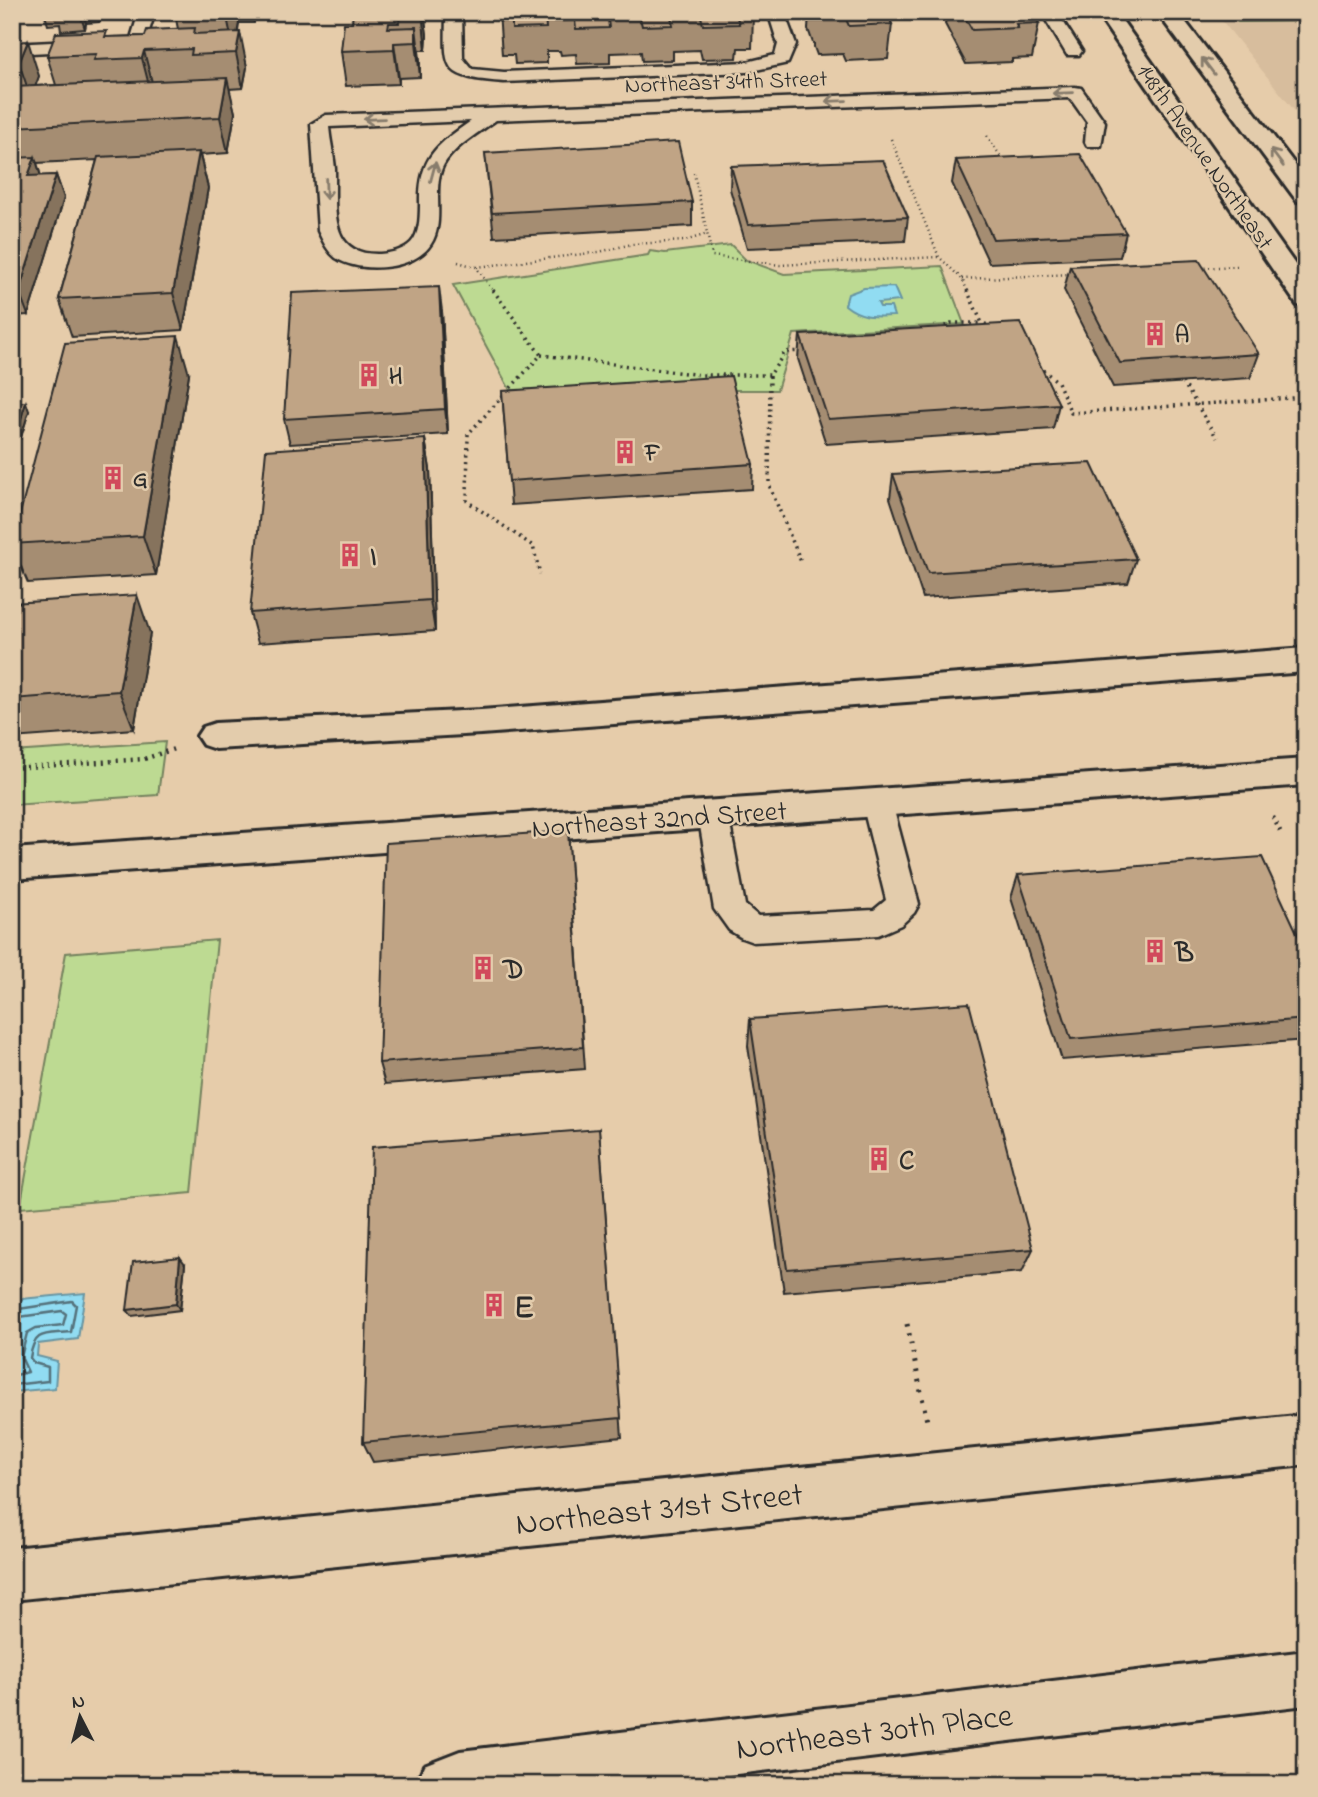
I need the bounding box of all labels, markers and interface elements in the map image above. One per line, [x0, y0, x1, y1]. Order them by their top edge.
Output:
one-way arrow [1200, 57, 1215, 76]
street label: 148th Avenue Northeast [1127, 58, 1281, 257]
street label: Northeast 34th Street [624, 63, 828, 104]
one-way arrow [1052, 86, 1075, 99]
one-way arrow [825, 95, 848, 108]
one-way arrow [362, 113, 385, 126]
one-way arrow [1270, 149, 1284, 168]
one-way arrow [427, 161, 440, 184]
one-way arrow [319, 177, 332, 200]
building icon: A [1141, 320, 1169, 348]
place label: A [1175, 320, 1189, 353]
building icon: H [355, 361, 383, 389]
place label: H [389, 361, 402, 394]
building icon: F [611, 438, 639, 466]
place label: F [644, 438, 660, 471]
building icon: G [99, 464, 127, 492]
place label: G [133, 464, 147, 497]
place label: I [370, 538, 377, 579]
building icon: I [336, 541, 364, 569]
street label: Northeast 32nd Street [530, 792, 788, 851]
place label: B [1173, 934, 1194, 975]
building icon: B [1141, 937, 1169, 965]
place label: D [501, 951, 524, 992]
building icon: D [469, 954, 497, 982]
place label: C [899, 1142, 914, 1183]
building icon: C [865, 1145, 893, 1173]
place label: E [514, 1285, 534, 1333]
building icon: E [480, 1291, 508, 1319]
street label: Northeast 31st Street [513, 1472, 805, 1550]
north arrow [46, 1682, 116, 1752]
text: N [71, 1688, 86, 1717]
street label: Northeast 30th Place [734, 1693, 1016, 1775]

